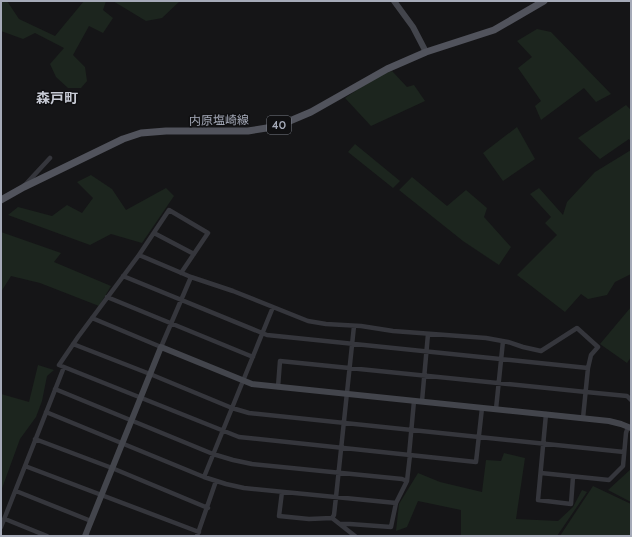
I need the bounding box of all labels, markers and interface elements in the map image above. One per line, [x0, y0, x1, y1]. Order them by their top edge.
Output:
district label: 森戸町 [36, 89, 78, 107]
street label: 内原塩崎線 [189, 112, 249, 128]
road number: 40 [267, 116, 291, 134]

